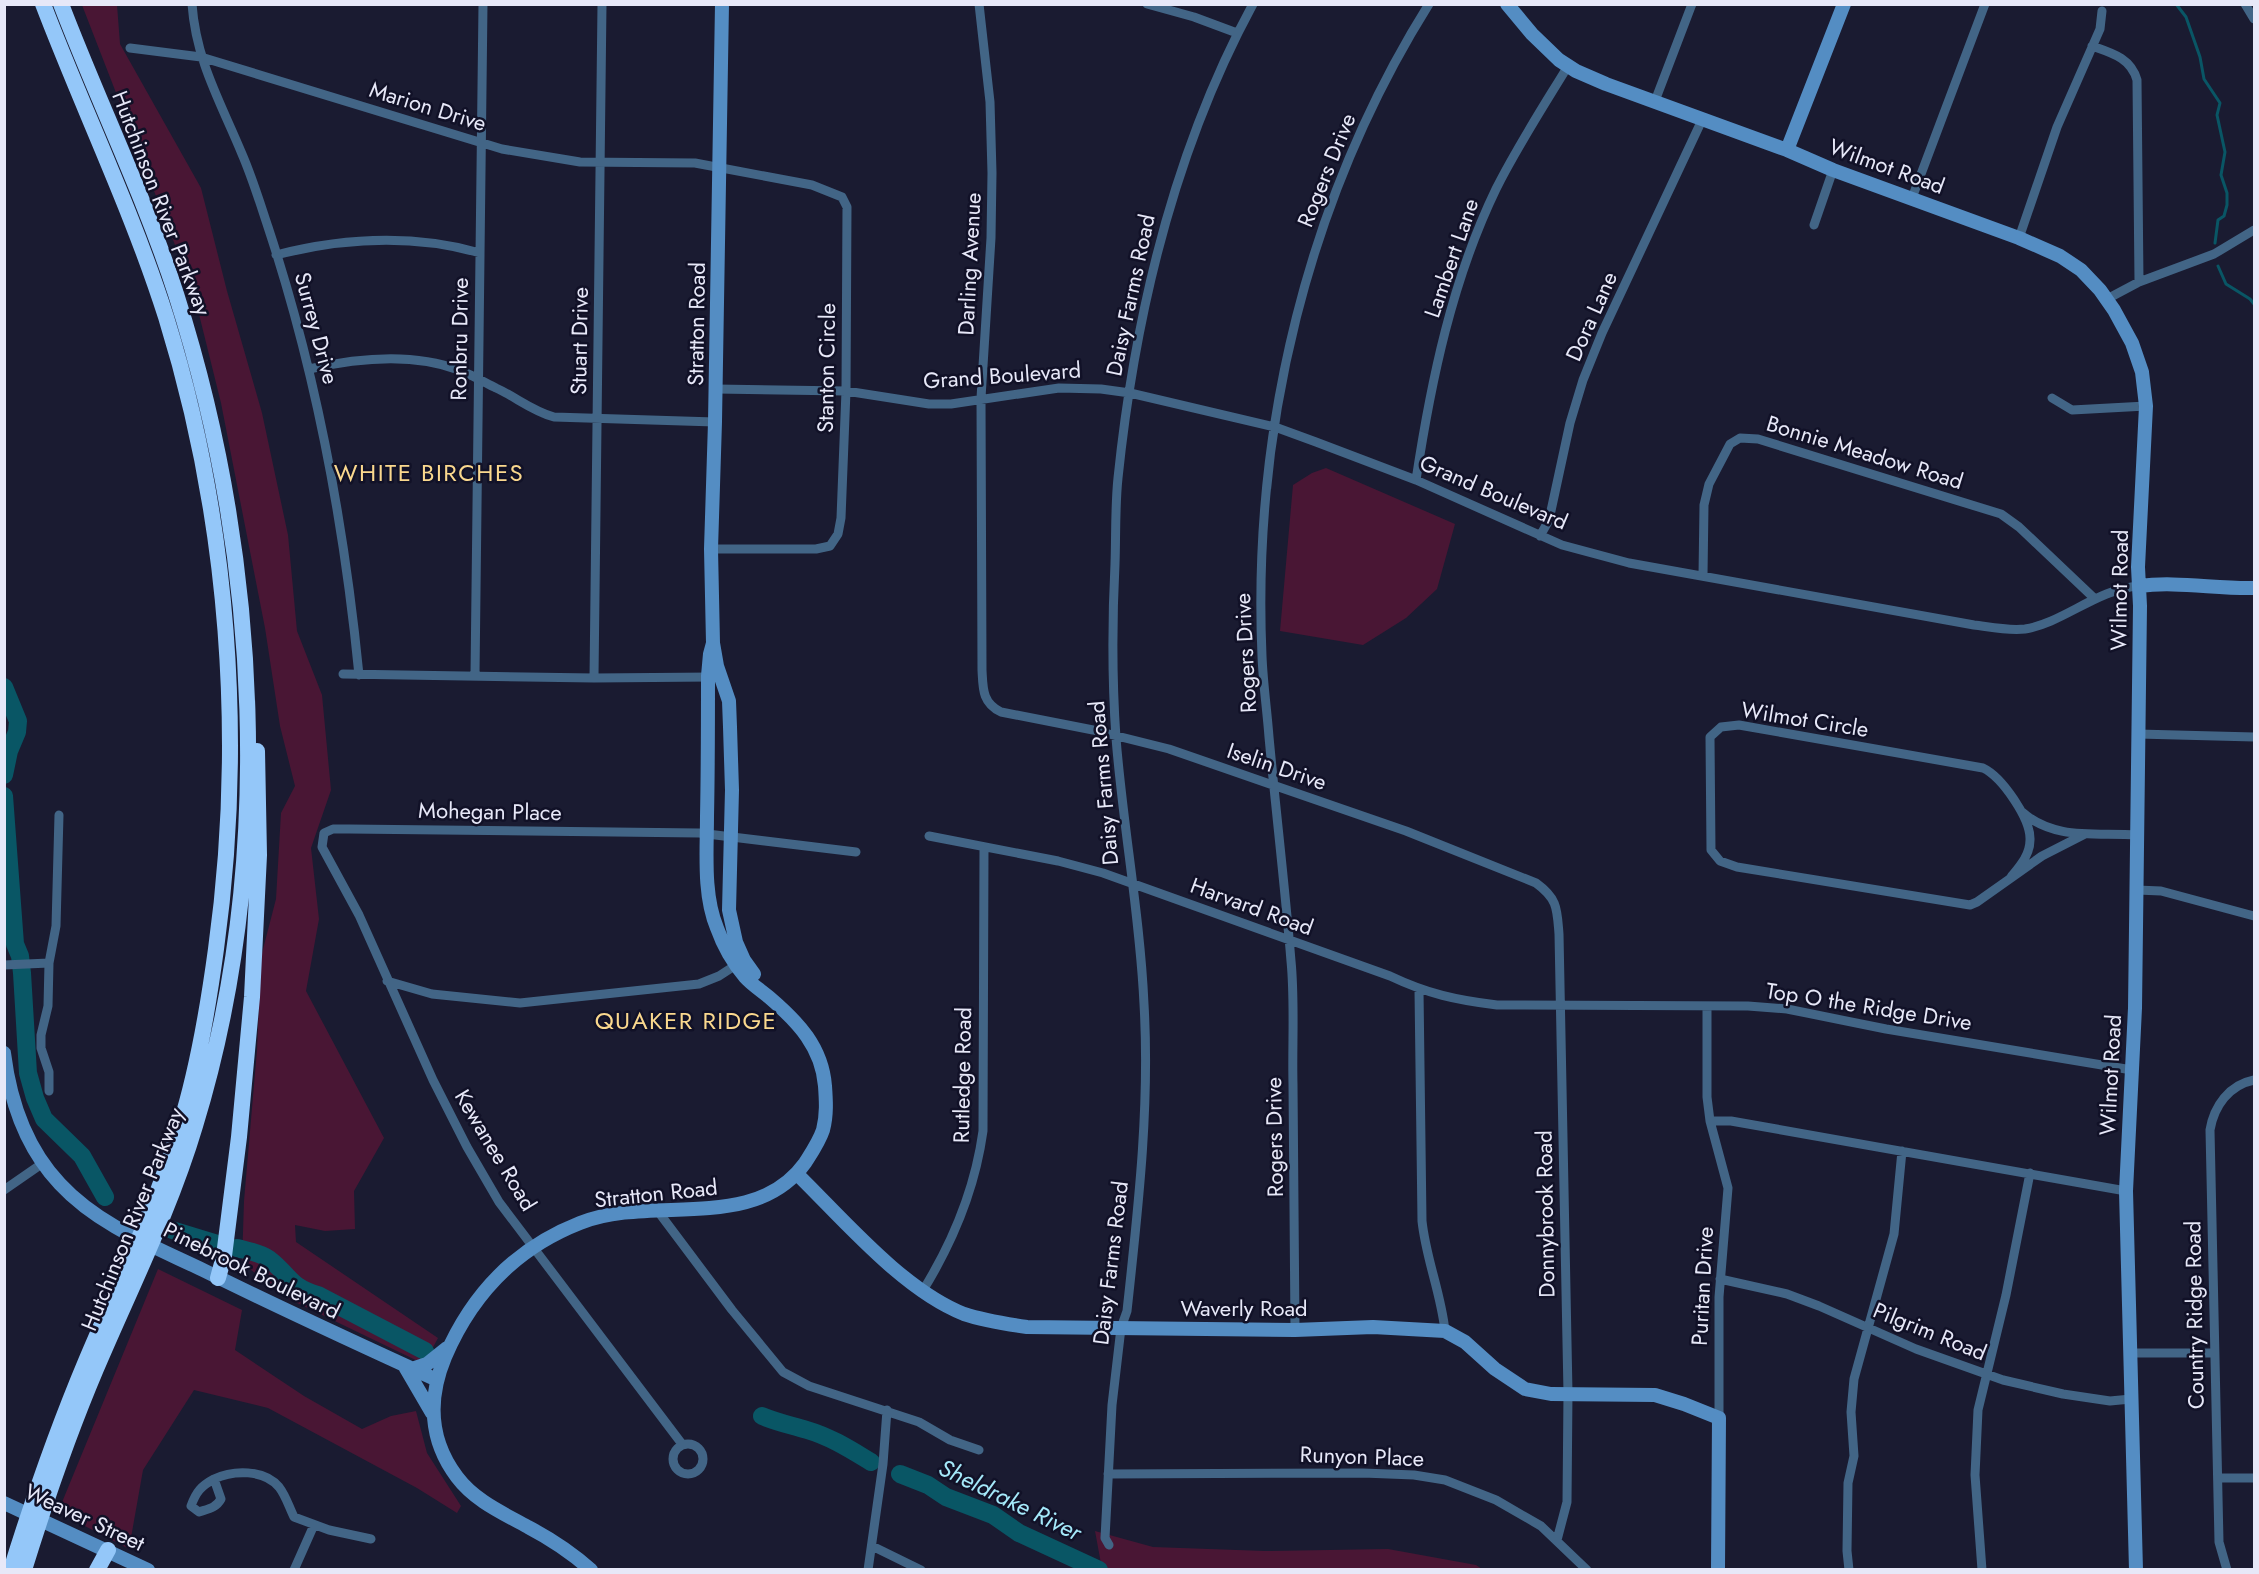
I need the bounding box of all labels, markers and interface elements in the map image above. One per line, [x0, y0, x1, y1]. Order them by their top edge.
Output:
street label: Marion Drive [366, 73, 490, 139]
street label: Hutchinson River Parkway [104, 86, 220, 320]
street label: Rogers Drive [1289, 108, 1363, 232]
street label: Wilmot Road [1825, 130, 1949, 202]
street label: Darling Avenue [949, 192, 989, 336]
street label: Lambert Lane [1416, 194, 1486, 322]
street label: Daisy Farms Road [1097, 211, 1163, 379]
street label: Stratton Road [679, 262, 713, 386]
street label: Dora Lane [1557, 266, 1625, 366]
street label: Surrey Drive [287, 269, 347, 387]
street label: Ronbru Drive [442, 277, 476, 401]
street label: Stuart Drive [562, 287, 596, 395]
street label: Stanton Circle [809, 303, 843, 433]
street label: Grand Boulevard [922, 354, 1082, 396]
street label: Bonnie Meadow Road [1763, 407, 1967, 497]
street label: Grand Boulevard [1415, 446, 1573, 538]
district label: WHITE BIRCHES [334, 455, 524, 490]
street label: Wilmot Road [2102, 529, 2136, 651]
street label: Rogers Drive [1226, 592, 1264, 714]
street label: Wilmot Circle [1739, 693, 1871, 745]
street label: Daisy Farms Road [1080, 699, 1126, 867]
street label: Iselin Drive [1223, 734, 1331, 798]
street label: Mohegan Place [418, 794, 562, 828]
street label: Harvard Road [1186, 869, 1318, 943]
street label: Top O the Ridge Drive [1764, 974, 1974, 1038]
district label: QUAKER RIDGE [595, 1003, 777, 1038]
street label: Rutledge Road [945, 1007, 979, 1143]
street label: Wilmot Road [2091, 1014, 2129, 1136]
street label: Rogers Drive [1257, 1077, 1291, 1197]
street label: Kewanee Road [447, 1083, 545, 1217]
street label: Hutchinson River Parkway [73, 1102, 192, 1336]
street label: Donnybrook Road [1528, 1130, 1562, 1298]
street label: Stratton Road [593, 1171, 719, 1215]
street label: Daisy Farms Road [1084, 1179, 1136, 1347]
street label: Pinebrook Boulevard [158, 1213, 346, 1327]
street label: Country Ridge Road [2176, 1221, 2212, 1409]
street label: Puritan Drive [1683, 1226, 1721, 1346]
street label: Waverly Road [1180, 1292, 1308, 1324]
street label: Pilgrim Road [1868, 1294, 1992, 1368]
street label: Runyon Place [1299, 1438, 1425, 1474]
water label: Sheldrake River [933, 1450, 1089, 1550]
street label: Weaver Street [20, 1475, 151, 1559]

